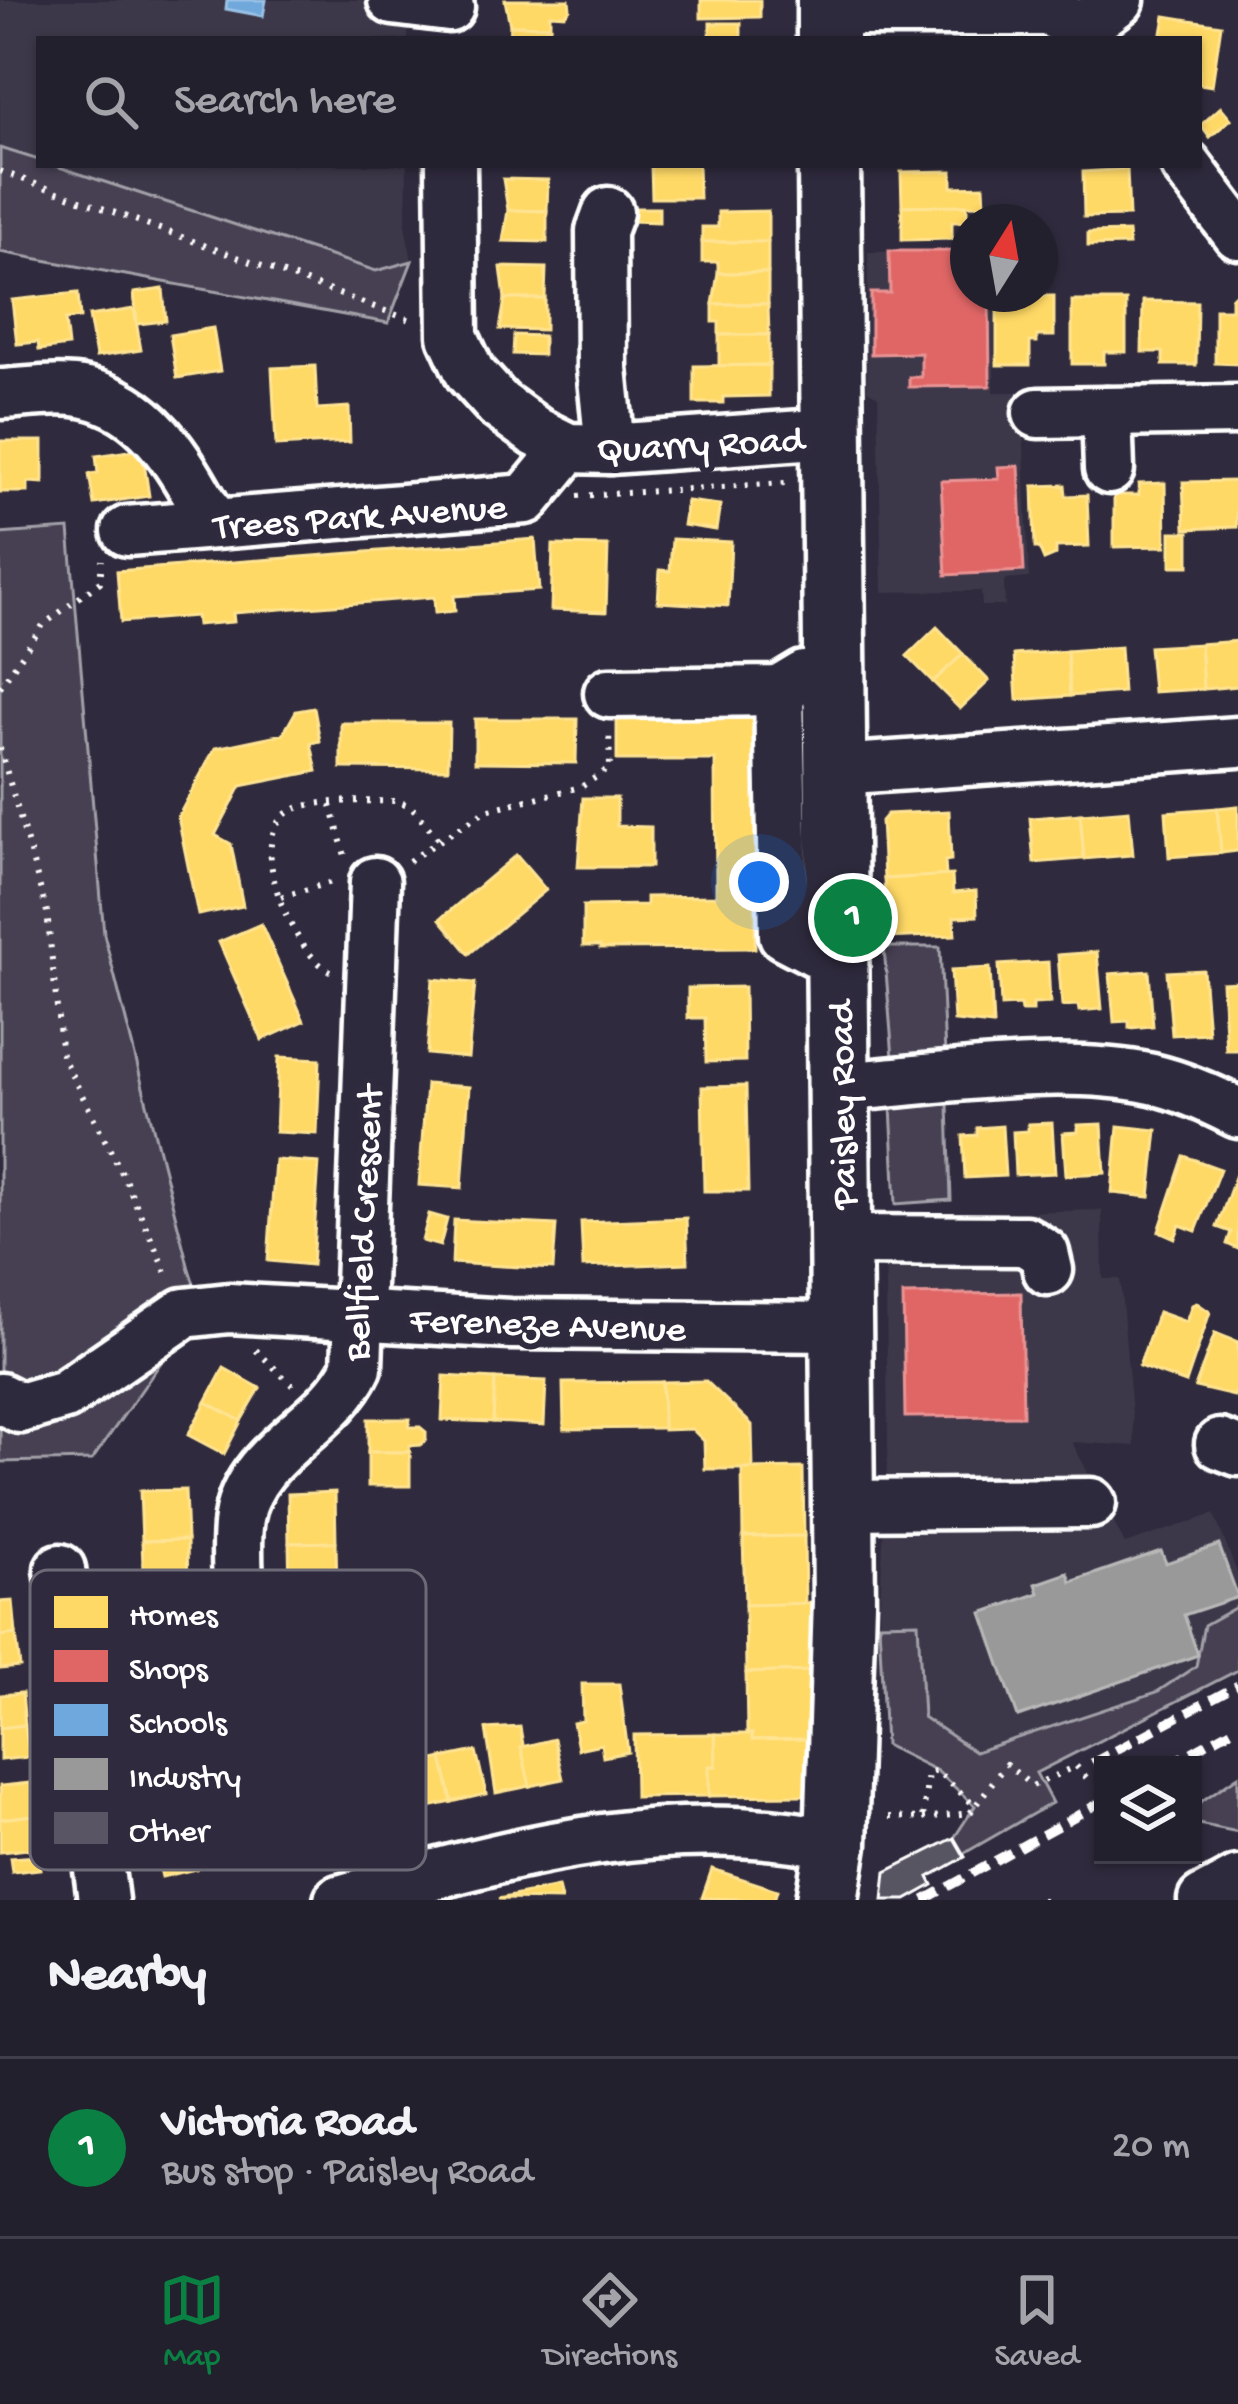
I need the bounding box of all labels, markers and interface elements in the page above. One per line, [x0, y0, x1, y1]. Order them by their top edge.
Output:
search box [36, 36, 1202, 168]
icon: search [78, 69, 144, 135]
text: Search here [174, 76, 396, 129]
north arrow [950, 204, 1058, 312]
street label: Quarry Road [596, 419, 808, 476]
street label: Trees Park Avenue [210, 487, 509, 553]
your location [729, 852, 789, 912]
pin: 1 [814, 873, 892, 963]
street label: Paisley Road [821, 997, 871, 1211]
street label: Bellfield Crescent [337, 1081, 397, 1363]
street label: Fereneze Avenue [408, 1300, 688, 1356]
legend [30, 1570, 426, 1870]
text: Homes [129, 1599, 218, 1637]
text: Shops [129, 1653, 208, 1691]
text: Schools [129, 1707, 228, 1745]
map controls [1094, 1756, 1202, 1864]
button: layers [1094, 1756, 1202, 1864]
text: Industry [129, 1761, 241, 1799]
text: Other [129, 1815, 212, 1853]
text: Nearby [48, 1948, 206, 2008]
text: Victoria Road [162, 2098, 413, 2151]
text: 1 [79, 2125, 95, 2171]
text: 20 m [1112, 2125, 1190, 2171]
text: Bus stop · Paisley Road [162, 2151, 533, 2197]
tab: Map [159, 2267, 225, 2377]
tab: Directions [543, 2267, 677, 2377]
tab: Saved [995, 2267, 1079, 2377]

